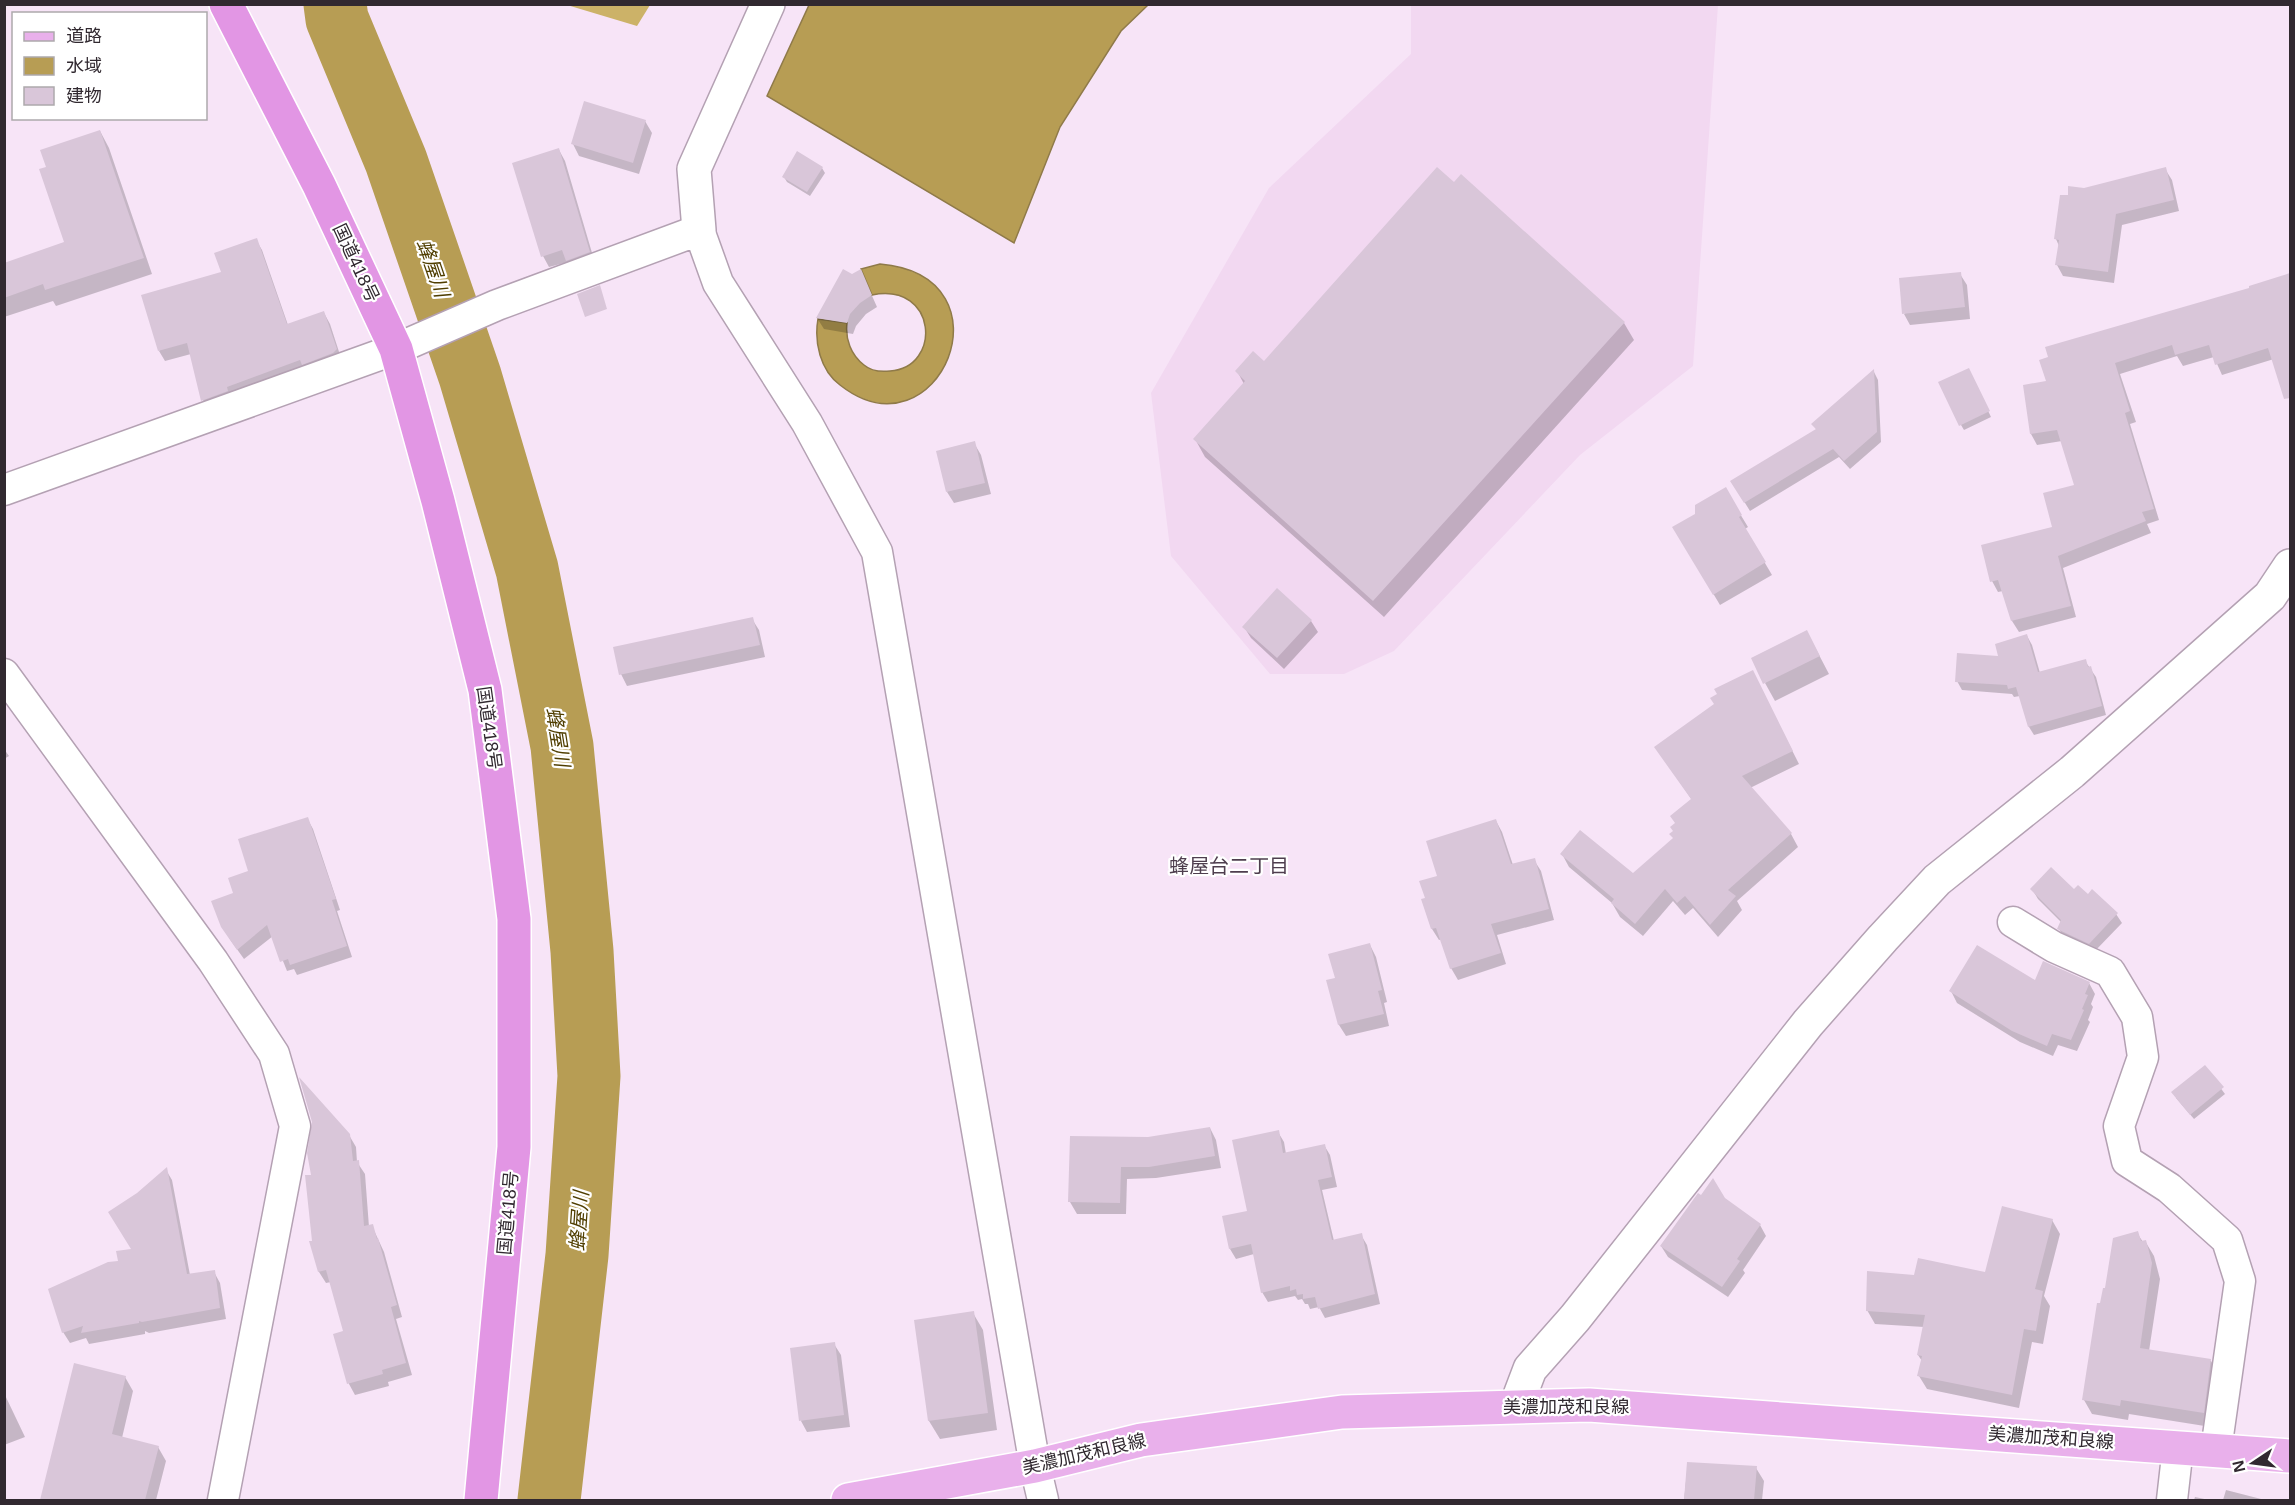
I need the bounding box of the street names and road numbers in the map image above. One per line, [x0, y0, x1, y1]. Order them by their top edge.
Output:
street label: 国道418号 [329, 221, 383, 305]
street label: 国道418号 [473, 685, 505, 771]
street label: 国道418号 [494, 1170, 522, 1256]
street label: 美濃加茂和良線 [1503, 1397, 1629, 1417]
street label: 美濃加茂和良線 [1987, 1424, 2115, 1452]
street label: 美濃加茂和良線 [1020, 1430, 1148, 1478]

